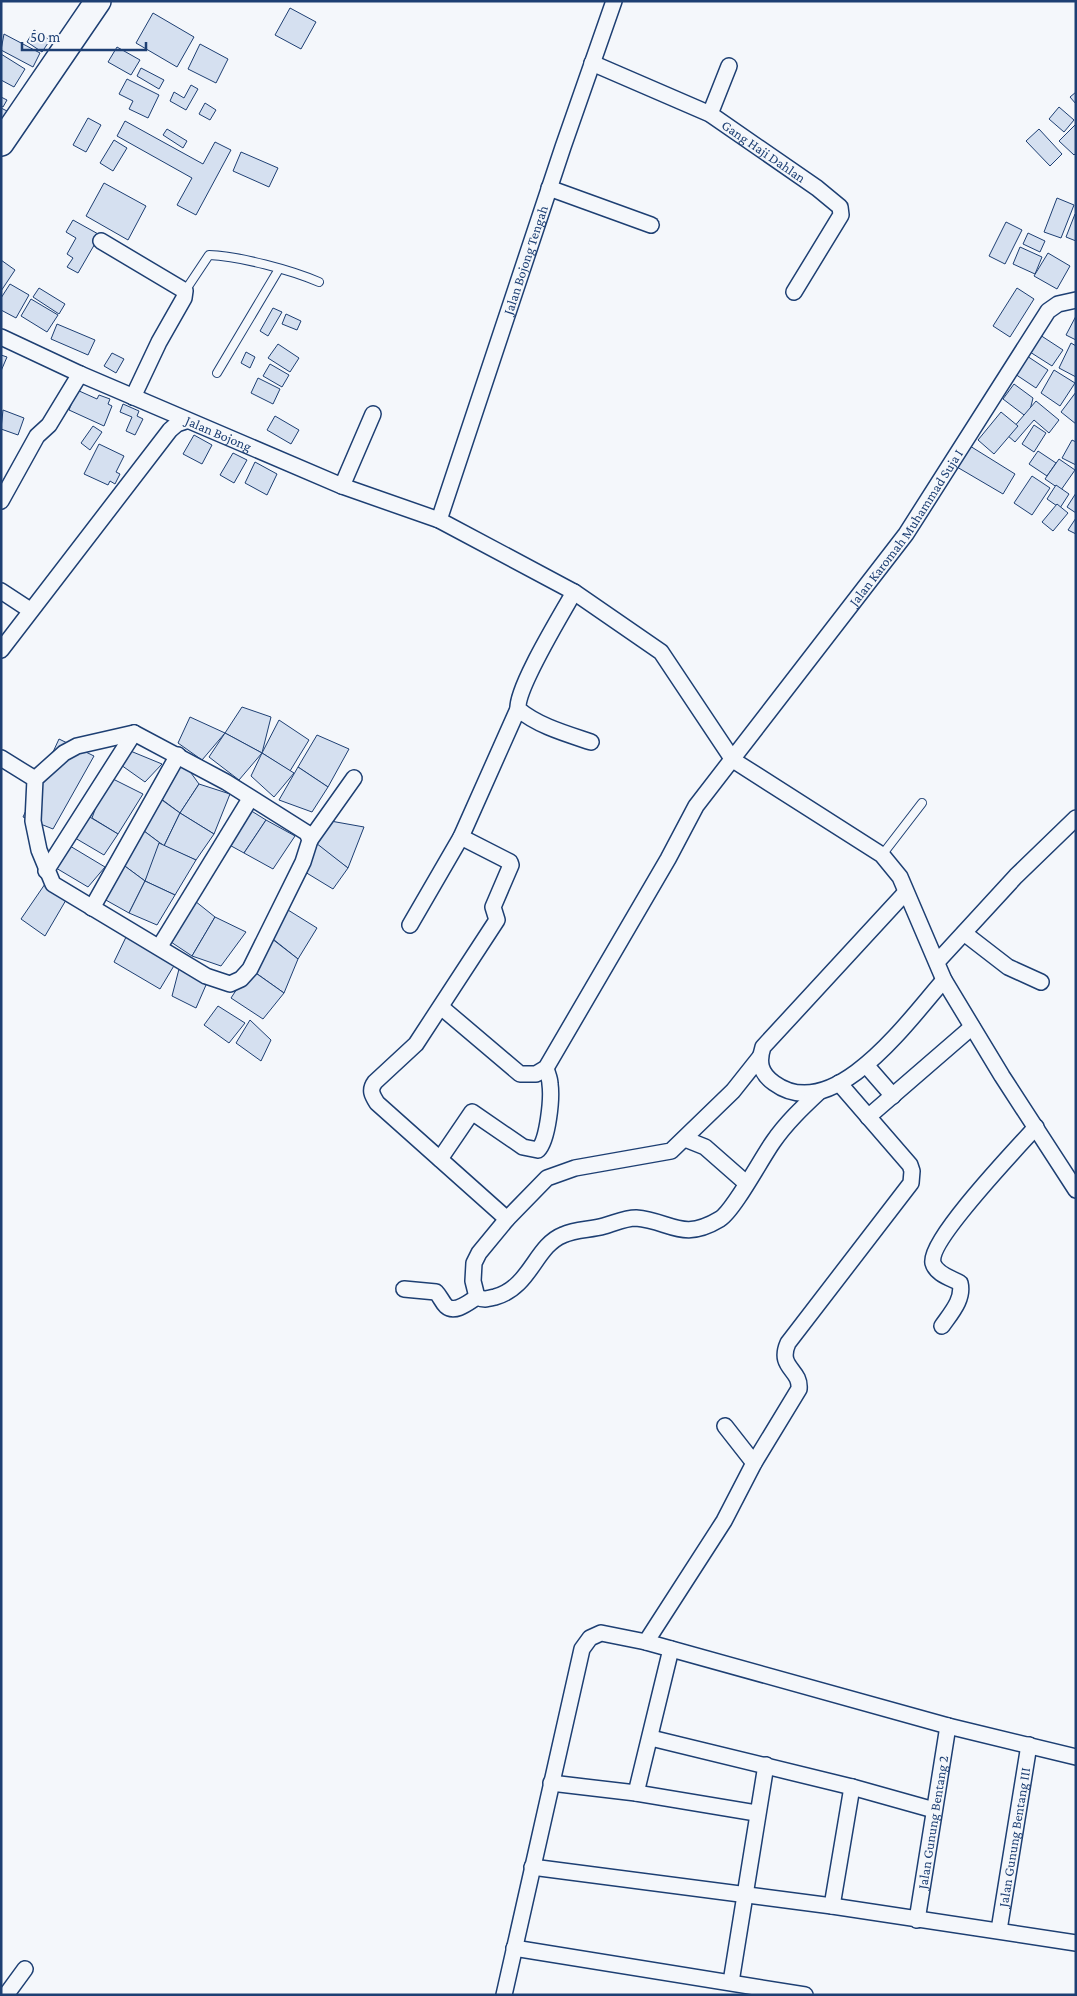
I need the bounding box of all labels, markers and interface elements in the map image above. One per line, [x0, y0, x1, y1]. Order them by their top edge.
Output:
scale bar [22, 20, 146, 52]
text: 50 m [30, 29, 60, 45]
street label: Gang Haji Dahlan [719, 117, 809, 186]
street label: Jalan Bojong Tengah [499, 203, 551, 319]
street label: Jalan Bojong [181, 411, 254, 455]
street label: Jalan Karomah Muhammad Suja I [844, 446, 966, 611]
street label: Jalan Gunung Bentang 2 [914, 1754, 951, 1892]
street label: Jalan Gunung Bentang III [995, 1766, 1033, 1910]

